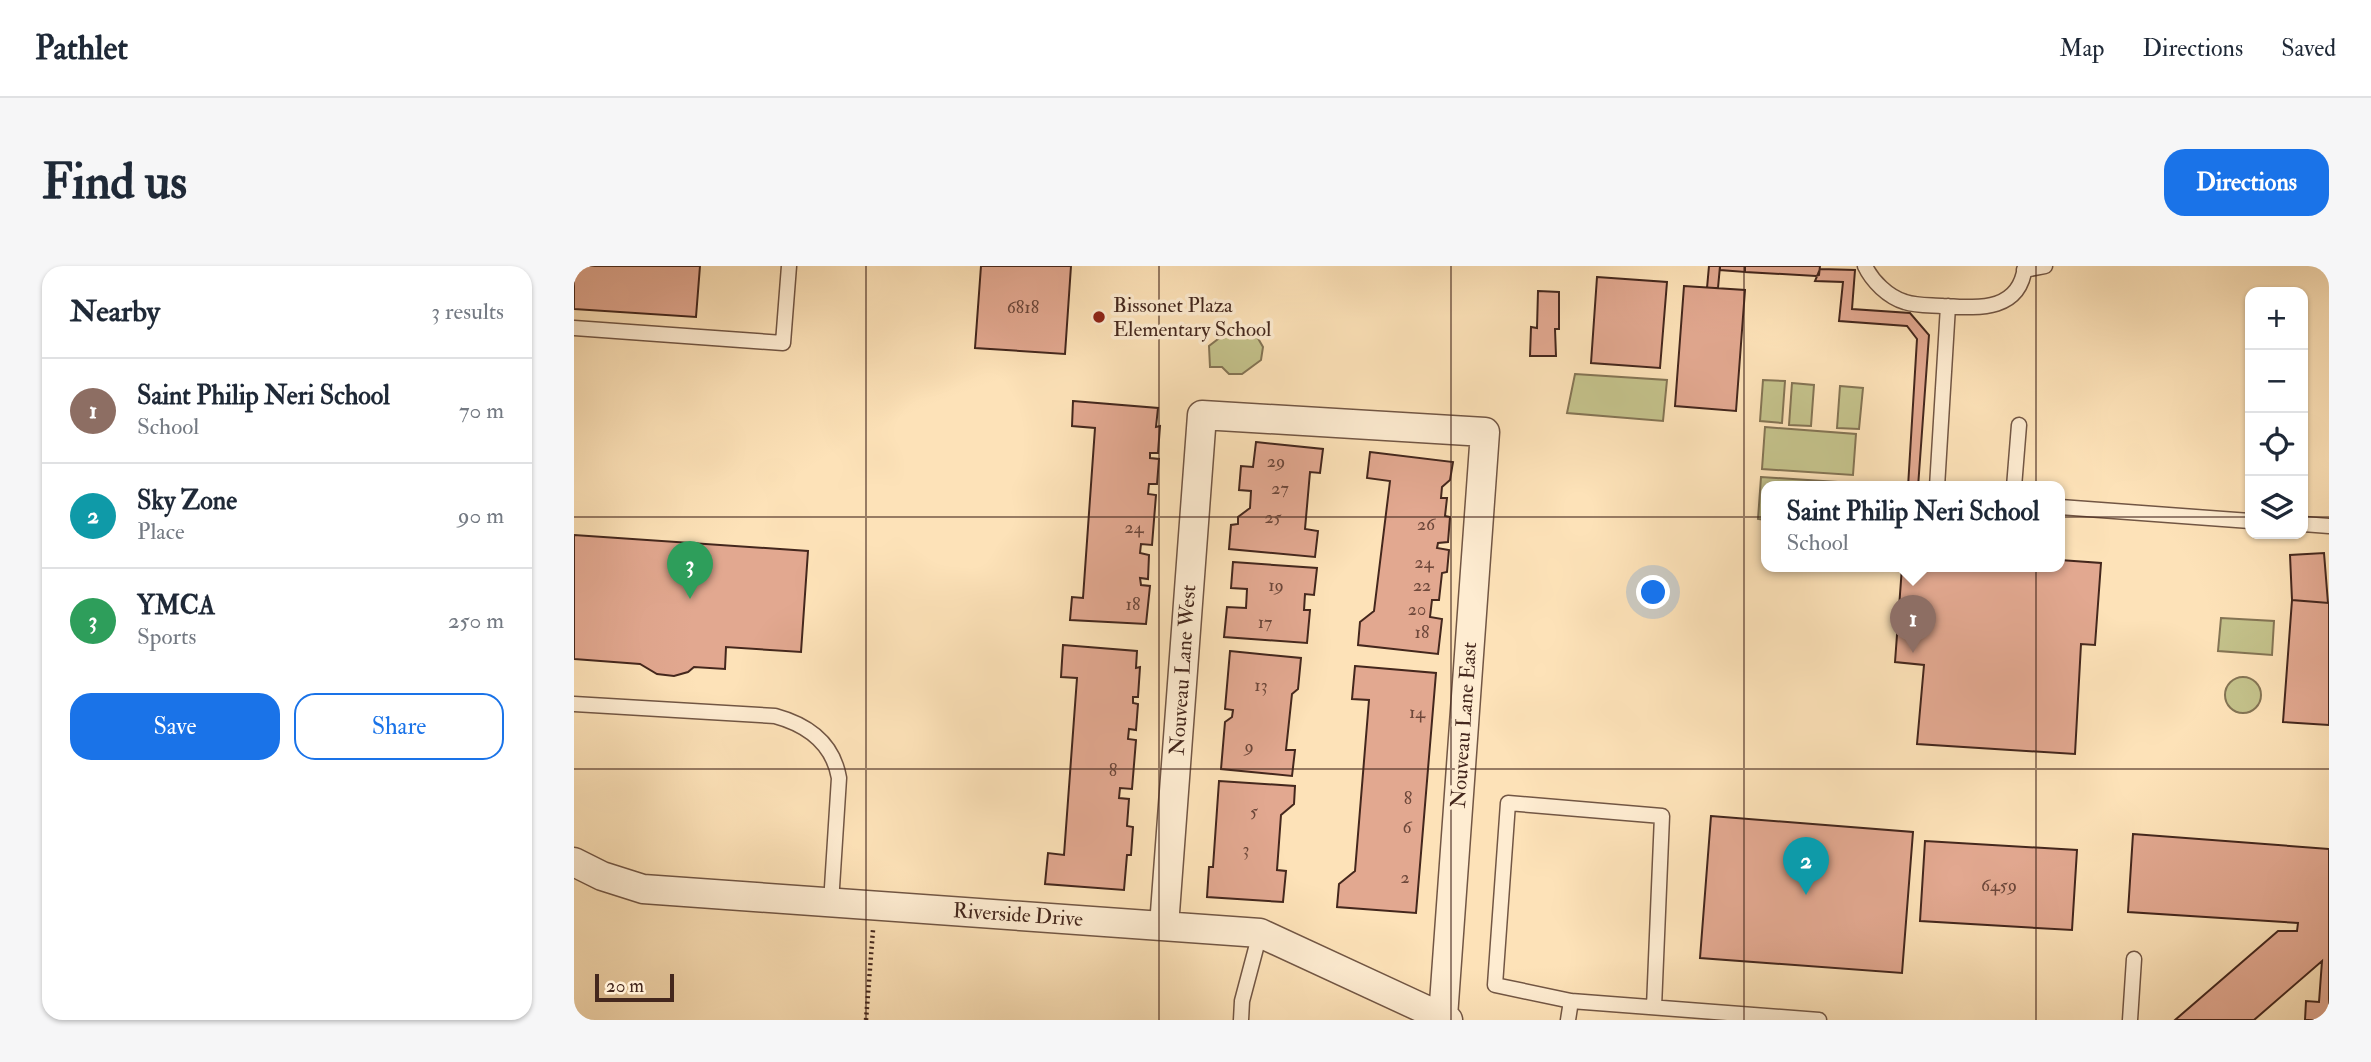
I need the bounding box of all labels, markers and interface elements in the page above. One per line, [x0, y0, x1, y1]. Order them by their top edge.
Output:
text: Pathlet [35, 28, 128, 69]
text: Map [2059, 33, 2104, 64]
text: Directions [2142, 33, 2243, 64]
text: Saved [2281, 33, 2336, 64]
button: Directions [2164, 149, 2329, 216]
text: Find us [42, 152, 187, 213]
map controls [2245, 287, 2308, 539]
button: + [2245, 287, 2308, 350]
place label: Bissonet Plaza Elementary School [1113, 292, 1272, 343]
text: Nearby [70, 293, 160, 330]
house number: 6818 [1007, 296, 1039, 319]
text: 3 results [431, 297, 504, 326]
marker: Bissonet Plaza Elementary School [1091, 309, 1107, 325]
button: − [2245, 350, 2308, 413]
text: Saint Philip Neri School [137, 380, 390, 412]
text: 1 [89, 396, 97, 425]
text: 70 m [459, 396, 504, 425]
text: School [137, 412, 199, 441]
button: locate [2245, 413, 2308, 476]
house number: 29 [1267, 450, 1285, 473]
button: layers [2245, 476, 2308, 539]
house number: 27 [1271, 477, 1289, 500]
popup [1761, 481, 2065, 572]
text: Sky Zone [137, 485, 237, 517]
text: Saint Philip Neri School [1787, 496, 2039, 528]
text: 2 [87, 501, 99, 530]
text: 90 m [458, 501, 504, 530]
house number: 25 [1265, 506, 1282, 529]
house number: 26 [1417, 513, 1436, 536]
house number: 24 [1125, 516, 1145, 539]
text: Place [137, 517, 185, 546]
text: School [1787, 528, 1849, 557]
pin: 3 [667, 541, 713, 599]
house number: 24 [1415, 551, 1435, 574]
house number: 19 [1268, 574, 1284, 597]
house number: 22 [1413, 574, 1431, 597]
your location [1636, 575, 1670, 609]
street label: Nouveau Lane West [1164, 584, 1202, 756]
text: YMCA [137, 590, 215, 622]
house number: 18 [1126, 593, 1140, 616]
pin: 1 [1890, 595, 1936, 653]
house number: 20 [1408, 598, 1426, 621]
text: 3 [89, 606, 97, 635]
text: 250 m [448, 606, 504, 635]
house number: 17 [1258, 611, 1272, 634]
house number: 18 [1415, 621, 1429, 644]
text: Sports [137, 622, 196, 651]
street label: Nouveau Lane East [1445, 641, 1483, 809]
house number: 13 [1254, 674, 1268, 697]
button: Save [70, 693, 280, 760]
button: Share [294, 693, 504, 760]
house number: 14 [1409, 701, 1426, 724]
house number: 9 [1242, 735, 1254, 758]
house number: 8 [1109, 759, 1117, 782]
house number: 8 [1404, 787, 1412, 810]
house number: 5 [1250, 800, 1258, 823]
house number: 6 [1402, 816, 1412, 839]
pin: 2 [1783, 837, 1829, 895]
house number: 3 [1243, 838, 1249, 861]
house number: 2 [1400, 866, 1410, 889]
house number: 6459 [1981, 874, 2017, 897]
street label: Riverside Drive [952, 897, 1084, 933]
scale bar [595, 971, 674, 1003]
text: 20 m [606, 974, 644, 998]

